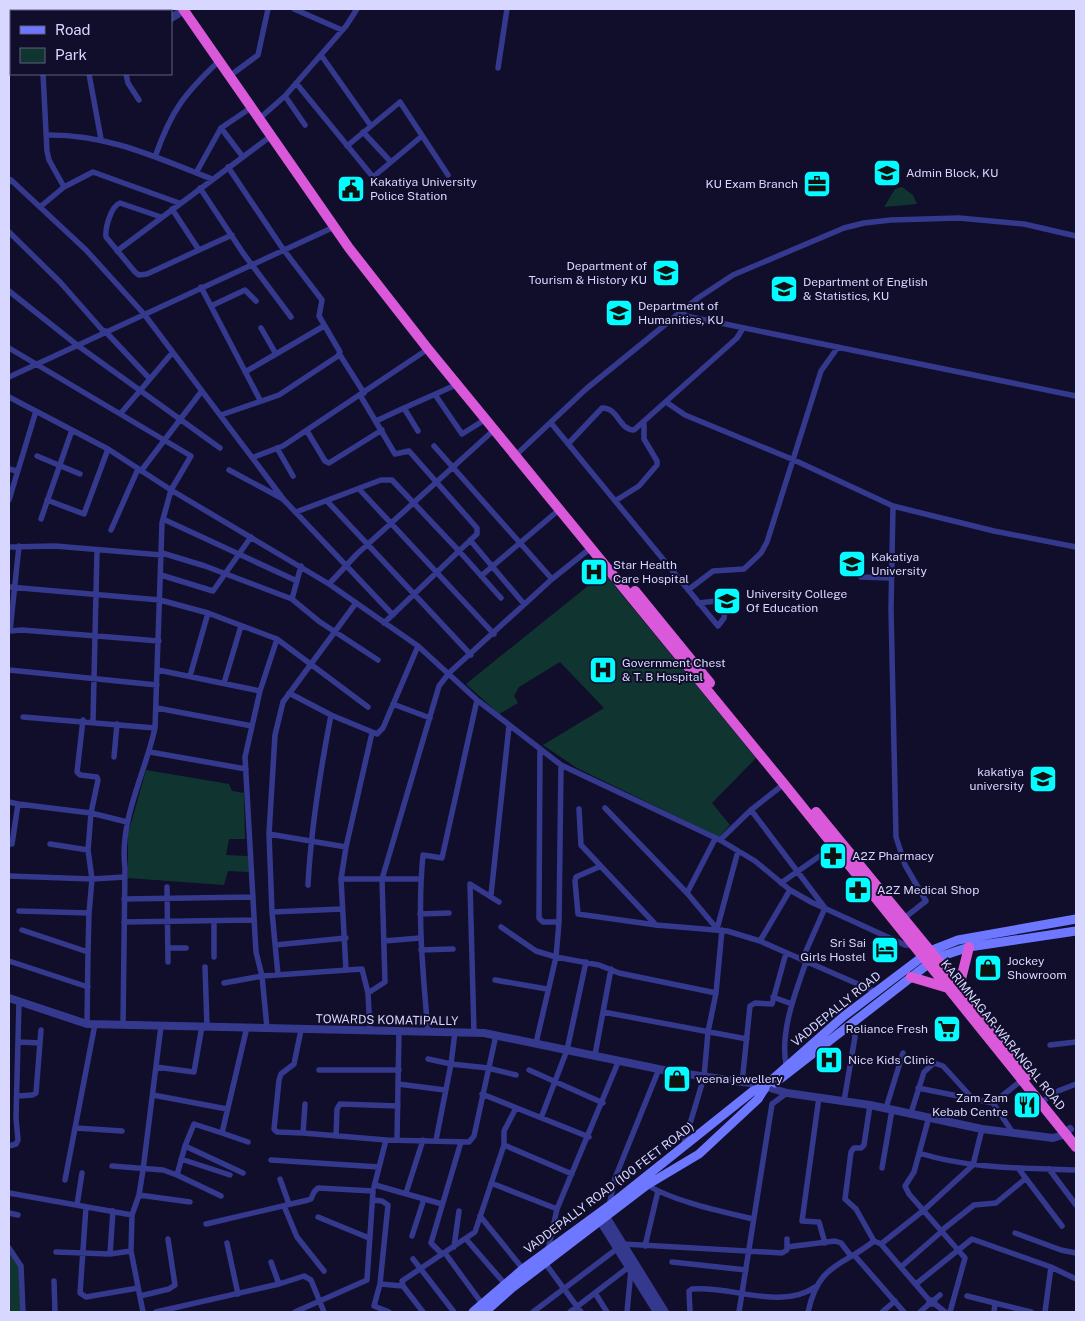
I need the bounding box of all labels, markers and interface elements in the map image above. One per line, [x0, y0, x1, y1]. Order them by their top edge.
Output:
legend [10, 10, 172, 75]
text: Road [55, 21, 91, 38]
text: Park [55, 46, 87, 63]
school or university icon: Admin Block, KU [872, 158, 902, 188]
place label: Admin Block, KU [906, 166, 998, 180]
office icon: KU Exam Branch [802, 169, 832, 199]
public building icon: Kakatiya University Police Station [336, 174, 366, 204]
place label: Kakatiya University Police Station [370, 175, 478, 203]
place label: KU Exam Branch [705, 177, 798, 191]
school or university icon: Department of Tourism & History KU [651, 258, 681, 288]
place label: Department of Tourism & History KU [529, 259, 647, 287]
school or university icon: Department of English & Statistics, KU [769, 274, 799, 304]
place label: Department of English & Statistics, KU [803, 275, 928, 303]
school or university icon: Department of Humanities, KU [604, 298, 634, 328]
place label: Department of Humanities, KU [638, 299, 724, 327]
school or university icon: Kakatiya University [837, 549, 867, 579]
place label: Kakatiya University [871, 550, 927, 578]
hospital icon: Star Health Care Hospital [579, 557, 609, 587]
place label: Star Health Care Hospital [613, 558, 689, 586]
school or university icon: University College Of Education [712, 586, 742, 616]
place label: University College Of Education [746, 587, 848, 615]
hospital icon: Government Chest & T. B Hospital [588, 655, 618, 685]
place label: Government Chest & T. B Hospital [622, 656, 726, 684]
school or university icon: kakatiya university [1028, 764, 1058, 794]
place label: kakatiya university [970, 765, 1025, 793]
pharmacy icon: A2Z Pharmacy [818, 841, 848, 871]
place label: A2Z Pharmacy [852, 849, 935, 863]
pharmacy icon: A2Z Medical Shop [843, 875, 873, 905]
place label: A2Z Medical Shop [877, 883, 979, 897]
hotel icon: Sri Sai Girls Hostel [870, 935, 900, 965]
place label: Sri Sai Girls Hostel [800, 936, 866, 964]
shop icon: Jockey Showroom [973, 953, 1003, 983]
place label: Jockey Showroom [1007, 954, 1067, 982]
street label: KARIMNAGAR-WARANGAL ROAD [938, 957, 1068, 1113]
street label: VADDEPALLY ROAD [789, 969, 883, 1049]
street label: TOWARDS KOMATIPALLY [316, 1012, 459, 1028]
supermarket icon: Reliance Fresh [932, 1014, 962, 1044]
place label: Reliance Fresh [846, 1022, 928, 1036]
hospital icon: Nice Kids Clinic [814, 1045, 844, 1075]
place label: Nice Kids Clinic [848, 1053, 935, 1067]
shop icon: veena jewellery [662, 1064, 692, 1094]
place label: veena jewellery [696, 1072, 783, 1086]
restaurant icon: Zam Zam Kebab Centre [1012, 1090, 1042, 1120]
place label: Zam Zam Kebab Centre [932, 1091, 1008, 1119]
street label: VADDEPALLY ROAD (100 FEET ROAD) [521, 1120, 697, 1256]

